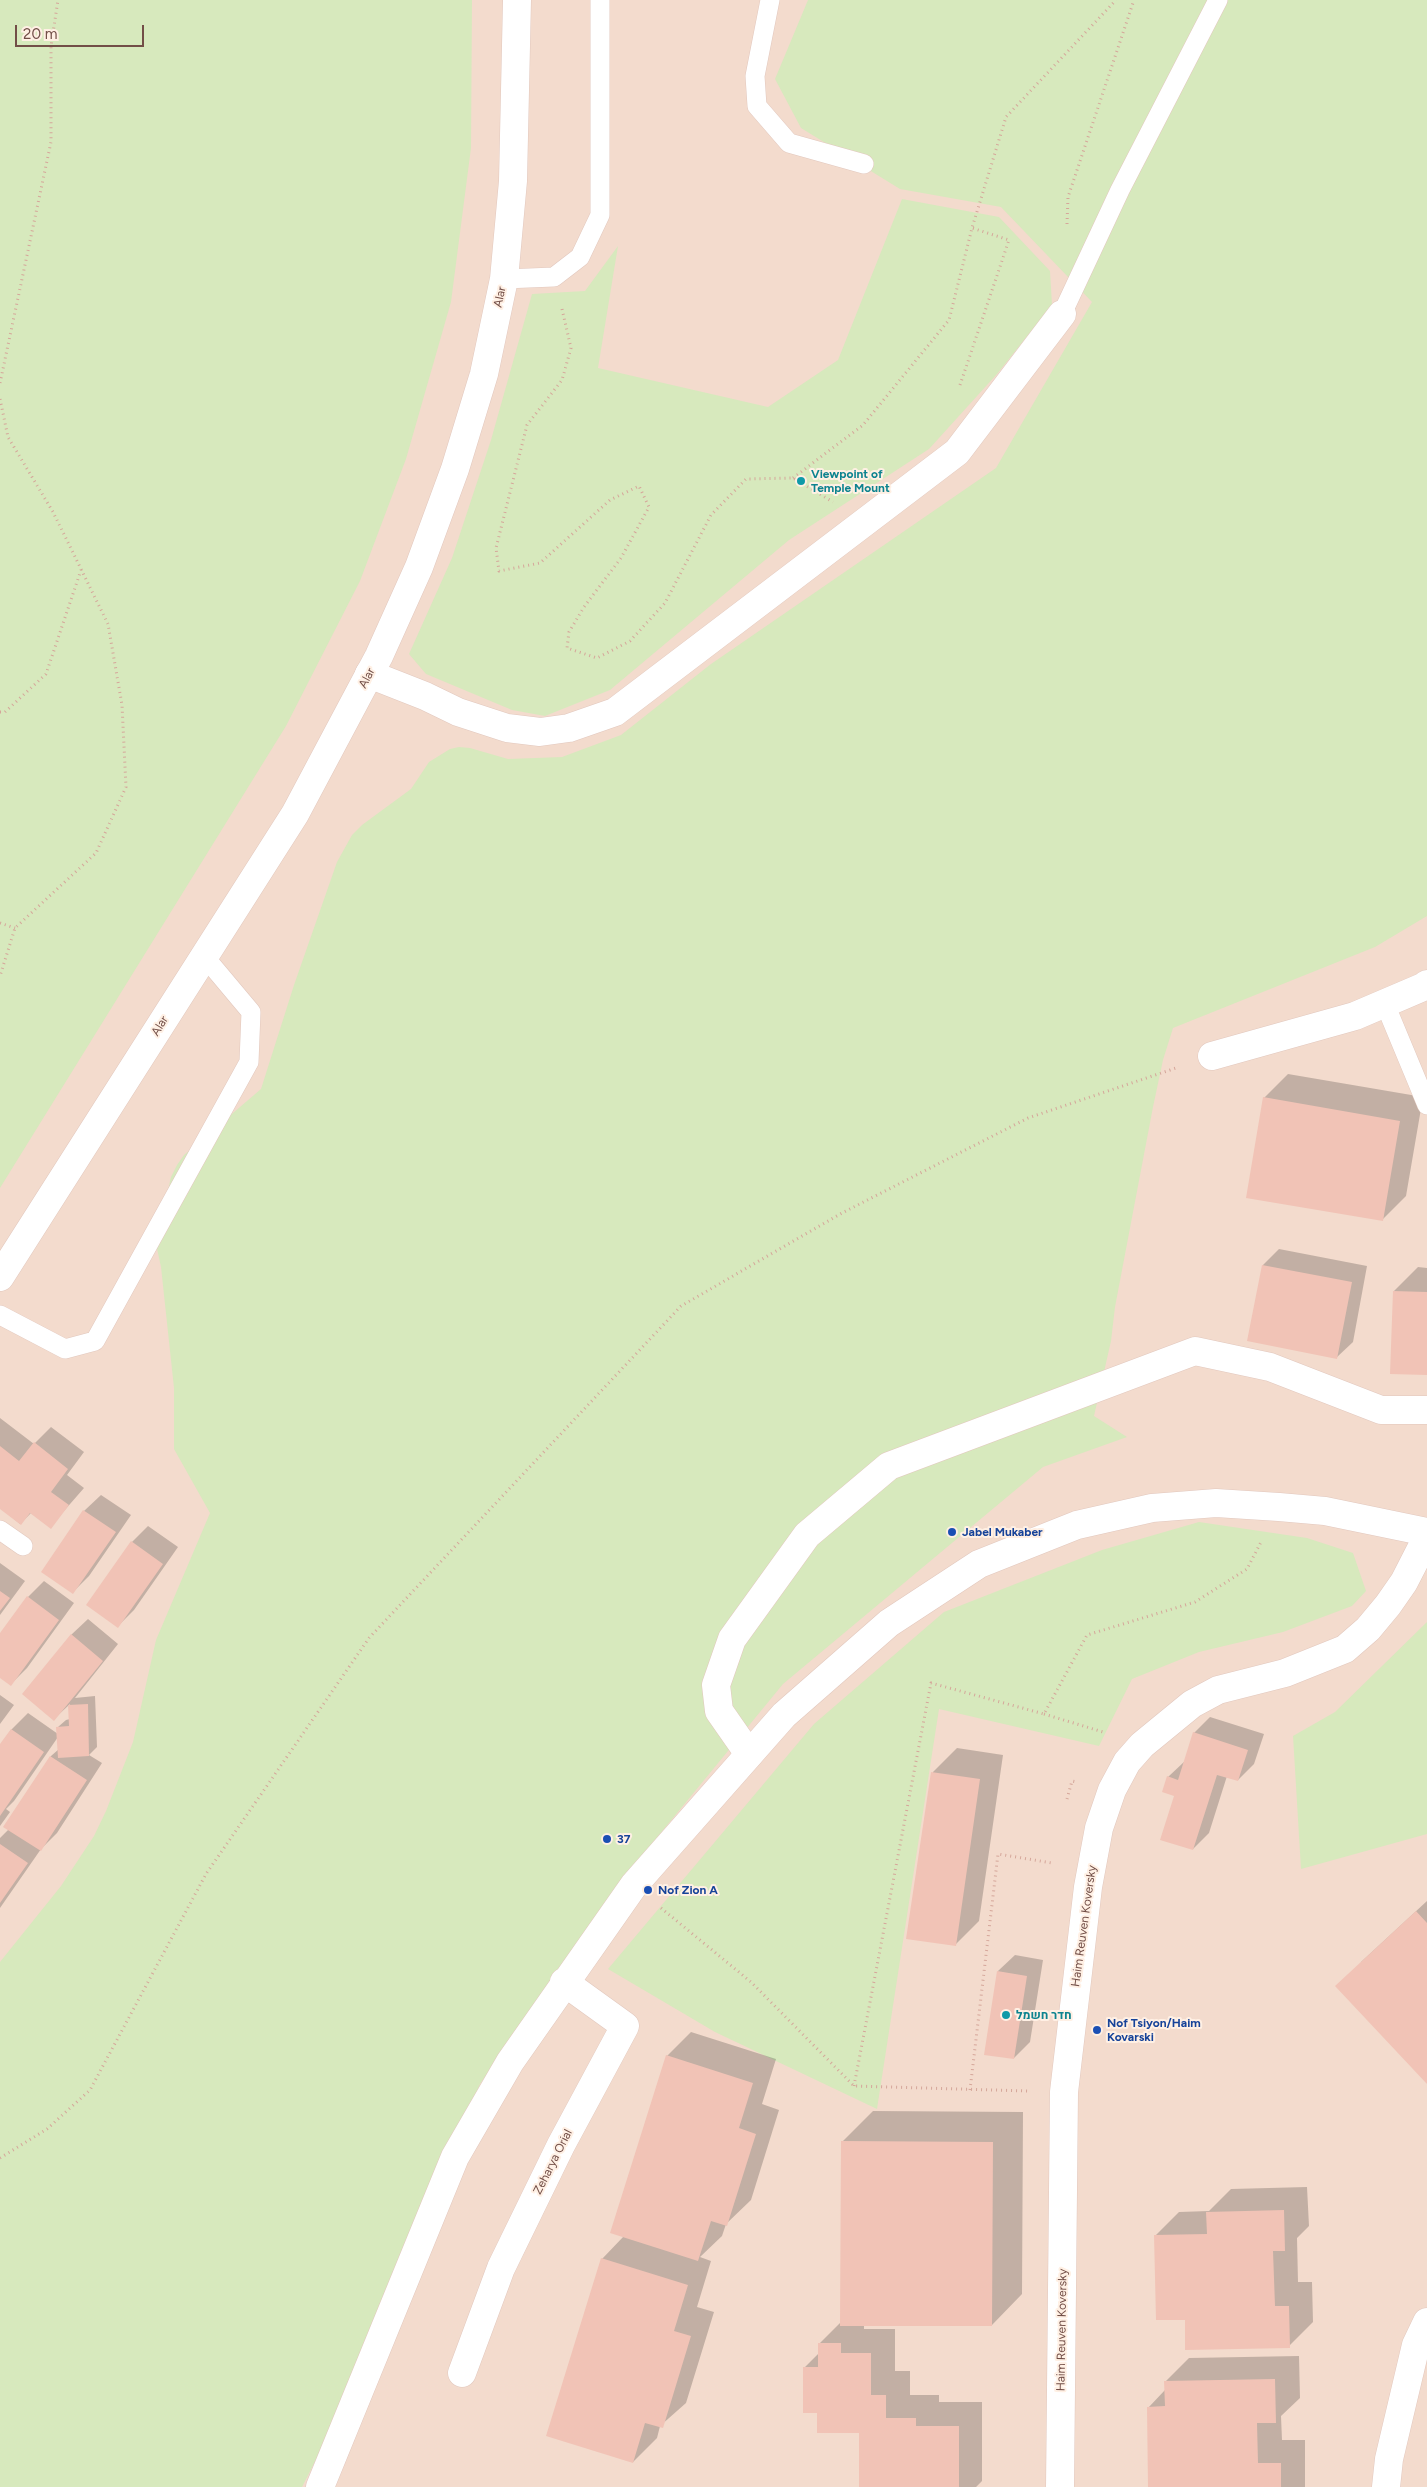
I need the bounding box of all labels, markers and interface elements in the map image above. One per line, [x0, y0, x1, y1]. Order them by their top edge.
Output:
scale bar [18, 15, 146, 47]
text: 20 m [23, 25, 57, 43]
street label: Alar [491, 285, 509, 309]
place label: Viewpoint of Temple Mount [811, 467, 890, 495]
marker: Viewpoint of Temple Mount [795, 475, 807, 487]
street label: Alar [356, 665, 378, 691]
street label: Alar [148, 1013, 172, 1039]
place label: Jabel Mukaber [962, 1525, 1043, 1539]
marker: Jabel Mukaber [946, 1526, 958, 1538]
place label: 37 [617, 1832, 630, 1846]
marker: 37 [601, 1833, 613, 1845]
street label: Haim Reuven Koversky [1068, 1864, 1100, 1988]
place label: Nof Zion A [658, 1883, 718, 1897]
marker: Nof Zion A [642, 1884, 654, 1896]
place label: חדר חשמל [1016, 2008, 1071, 2022]
marker: חדר חשמל [1000, 2009, 1012, 2021]
place label: Nof Tsiyon/Haim Kovarski [1107, 2016, 1201, 2044]
marker: Nof Tsiyon/Haim Kovarski [1091, 2024, 1103, 2036]
street label: Zeharya Orial [530, 2127, 576, 2197]
street label: Haim Reuven Koversky [1054, 2269, 1070, 2391]

